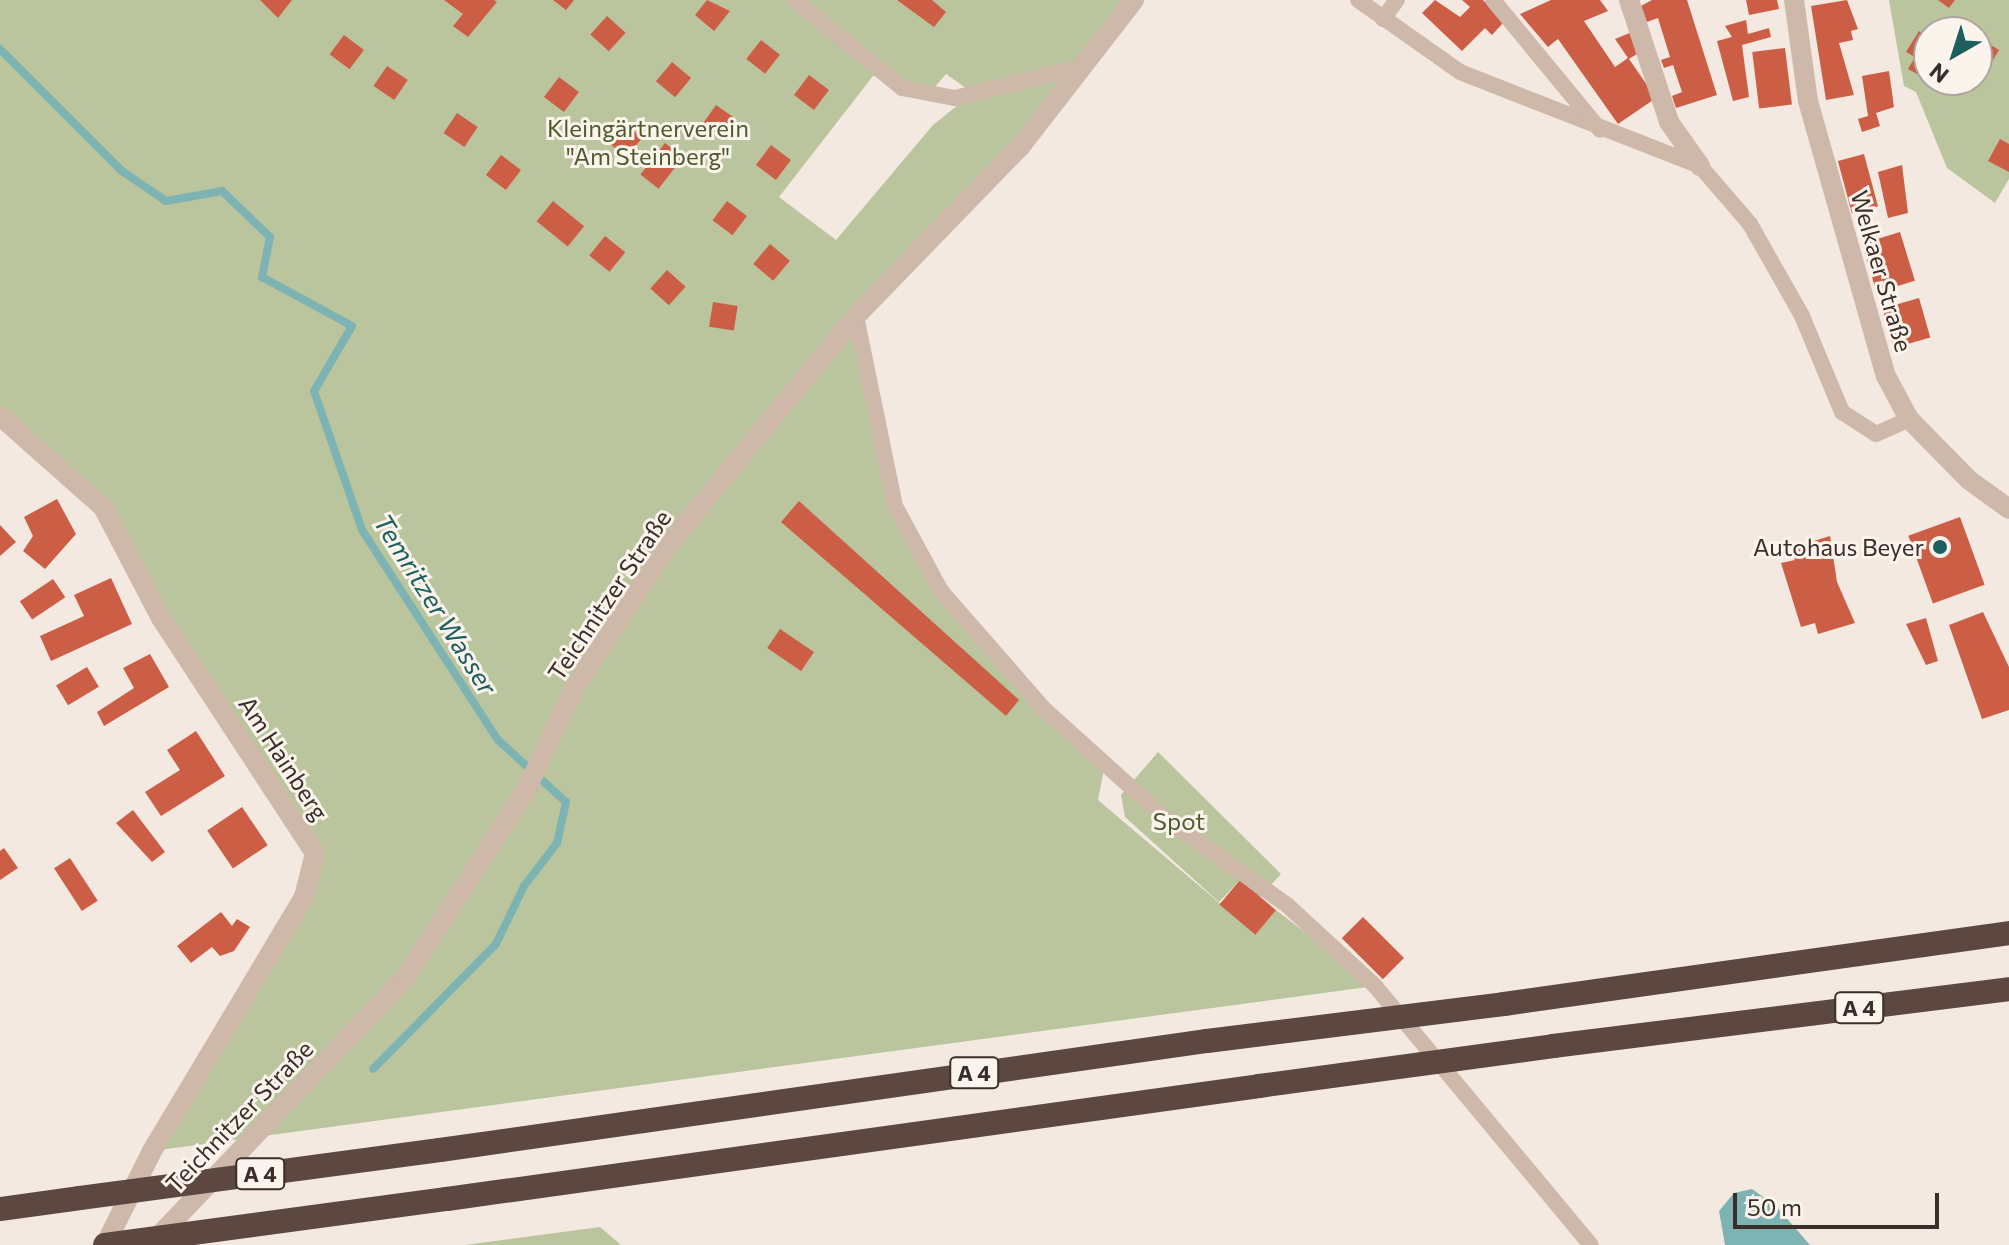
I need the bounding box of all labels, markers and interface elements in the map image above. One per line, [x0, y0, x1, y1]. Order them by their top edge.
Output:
north arrow [1913, 16, 1993, 96]
text: N [1924, 58, 1954, 89]
park label: Kleingärtnerverein "Am Steinberg" [547, 114, 749, 170]
street label: Welkaer Straße [1845, 187, 1919, 355]
street label: Teichnitzer Straße [541, 504, 677, 686]
water label: Temritzer Wasser [368, 508, 504, 700]
place label: Autohaus Beyer [1753, 533, 1924, 561]
marker: Autohaus Beyer [1931, 538, 1949, 556]
street label: Am Hainberg [233, 691, 335, 825]
park label: Spot [1153, 807, 1205, 835]
road number: A 4 [1833, 990, 1885, 1026]
street label: Teichnitzer Straße [159, 1034, 319, 1198]
road number: A 4 [948, 1055, 1000, 1091]
road number: A 4 [234, 1156, 286, 1192]
scale bar [1737, 1177, 1943, 1227]
text: 50 m [1747, 1192, 1802, 1221]

